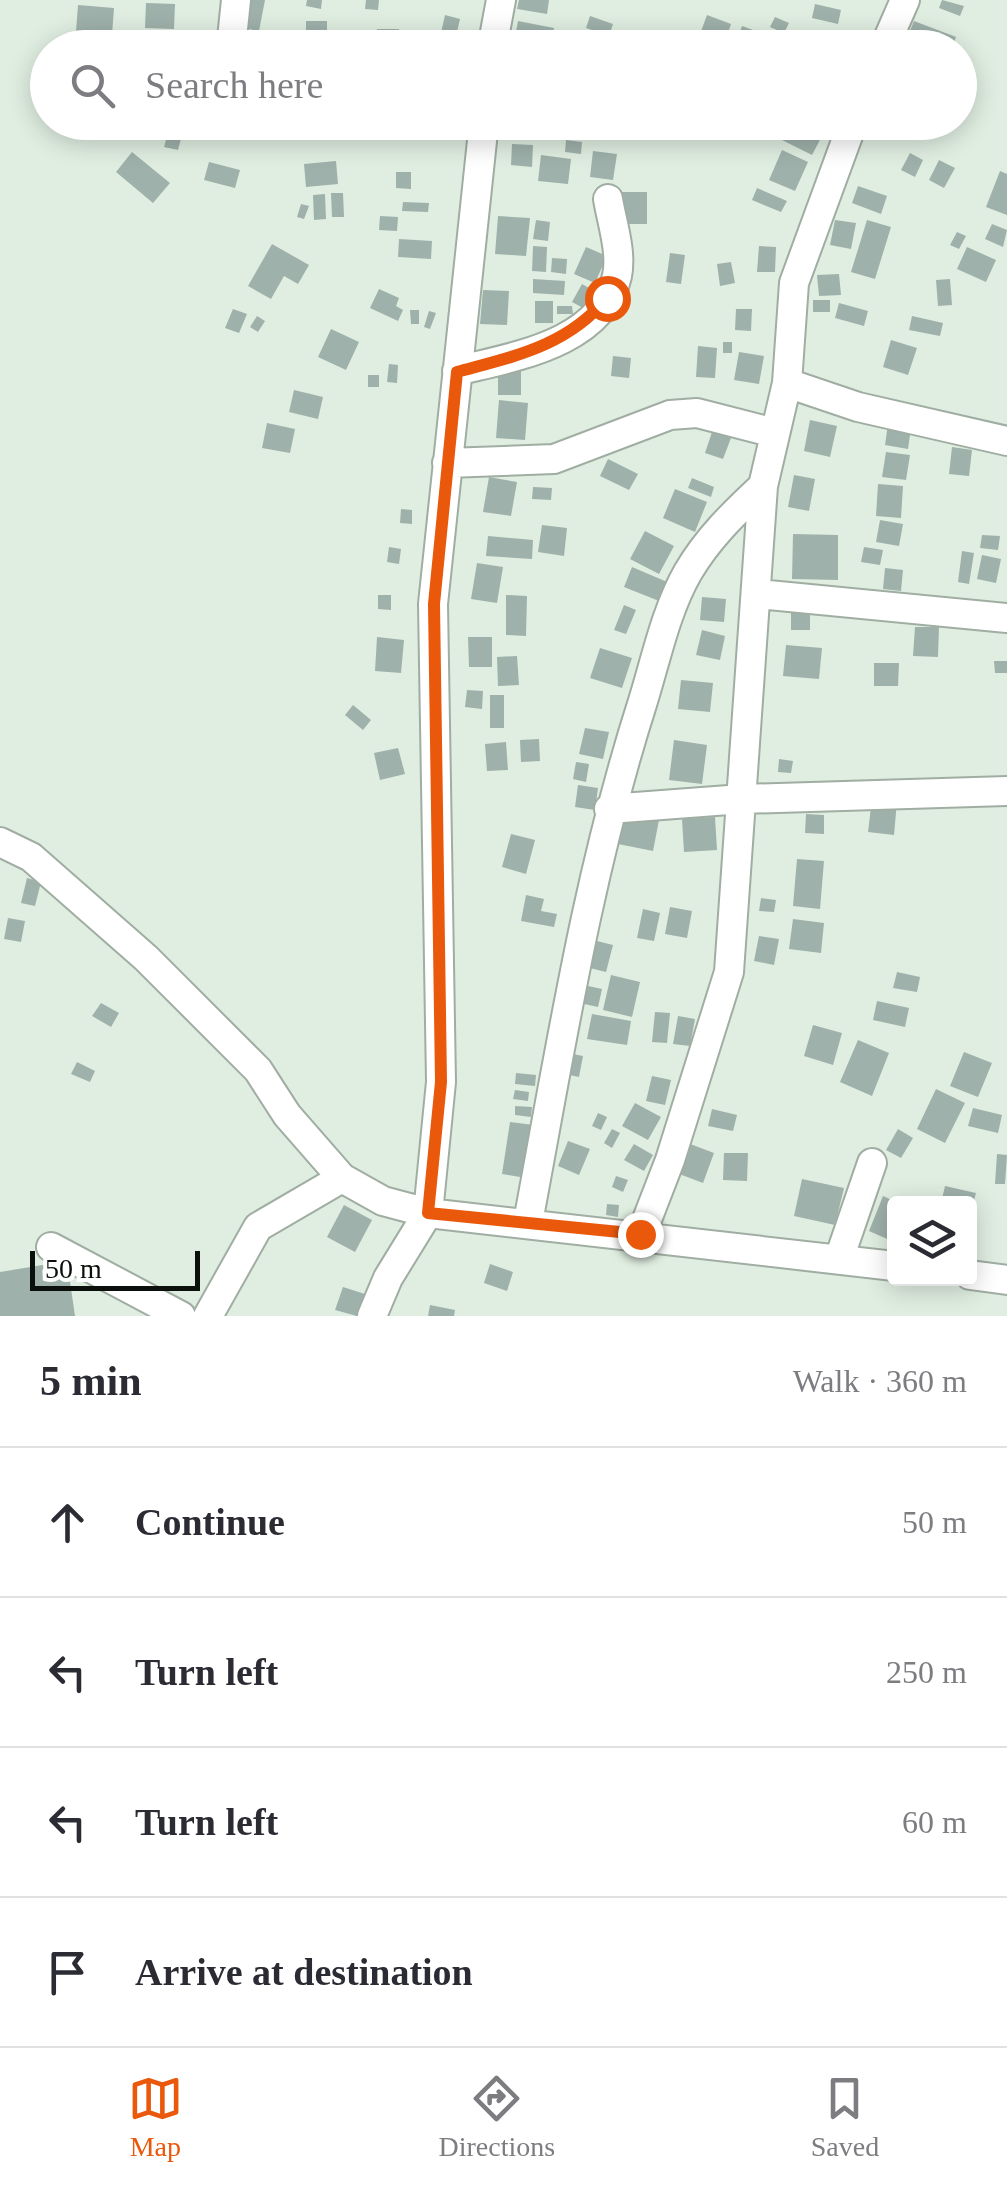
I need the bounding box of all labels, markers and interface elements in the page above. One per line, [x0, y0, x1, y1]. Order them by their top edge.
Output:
search box [30, 30, 977, 140]
icon: search [65, 58, 120, 113]
text: Search here [145, 64, 323, 106]
route start [585, 276, 631, 322]
map controls [887, 1196, 977, 1286]
button: layers [887, 1196, 977, 1286]
route end [618, 1212, 664, 1258]
scale bar [30, 1246, 200, 1290]
text: 50 m [45, 1253, 102, 1284]
text: 5 min [40, 1358, 142, 1404]
text: Walk · 360 m [793, 1363, 967, 1399]
icon: ahead [40, 1495, 95, 1550]
text: Continue [135, 1501, 285, 1543]
text: 50 m [902, 1504, 967, 1540]
icon: left [40, 1645, 95, 1700]
text: Turn left [135, 1651, 278, 1693]
text: 250 m [886, 1654, 967, 1690]
icon: left [40, 1795, 95, 1850]
text: Turn left [135, 1801, 278, 1843]
text: 60 m [902, 1804, 967, 1840]
icon: arrive [40, 1945, 95, 2000]
text: Arrive at destination [135, 1951, 473, 1993]
tab: Map [128, 2071, 183, 2163]
tab: Directions [438, 2071, 555, 2163]
tab: Saved [811, 2071, 879, 2163]

